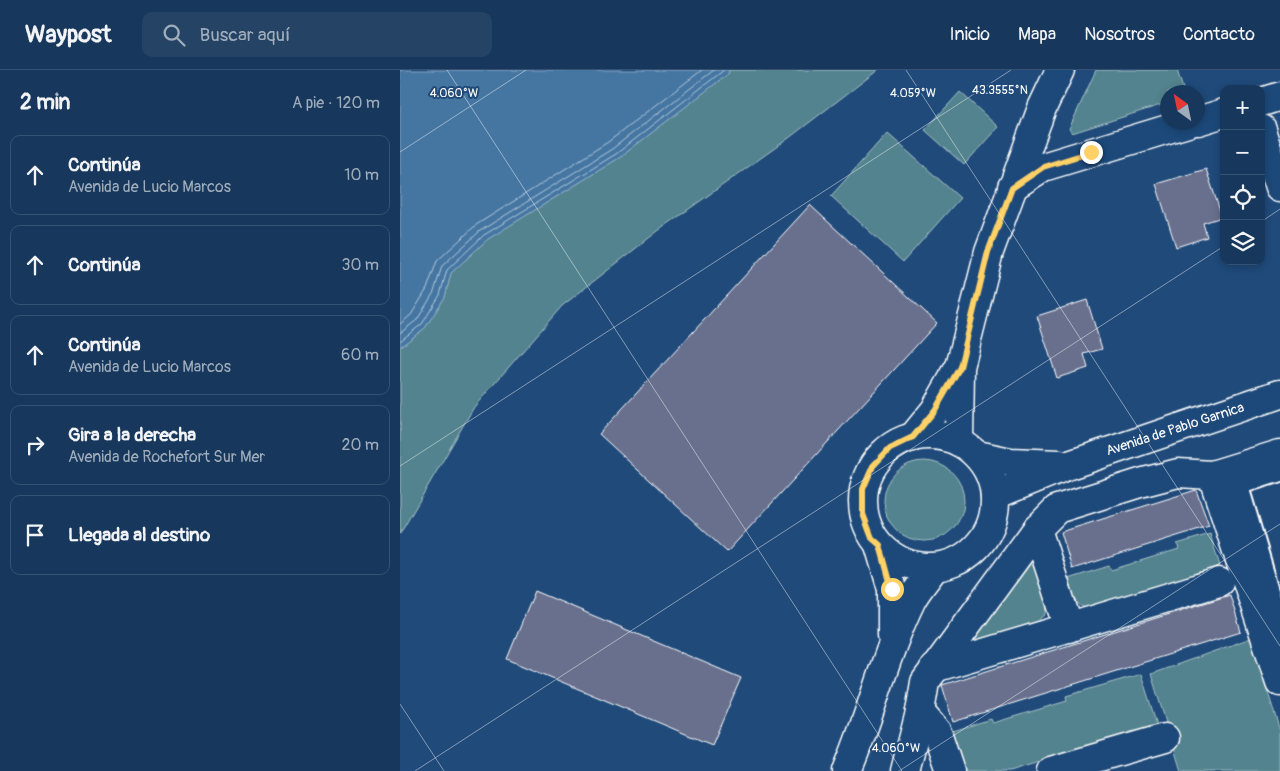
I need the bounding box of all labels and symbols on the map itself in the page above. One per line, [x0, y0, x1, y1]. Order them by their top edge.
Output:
text: 43.3555°N [972, 83, 1028, 98]
north arrow [1160, 85, 1205, 130]
text: 4.060°W [430, 86, 478, 101]
text: 4.059°W [890, 86, 936, 101]
route end [1080, 141, 1103, 164]
street label: Avenida de Pablo Garnica [1104, 399, 1246, 459]
route start [881, 578, 904, 601]
text: 4.060°W [872, 741, 920, 756]

